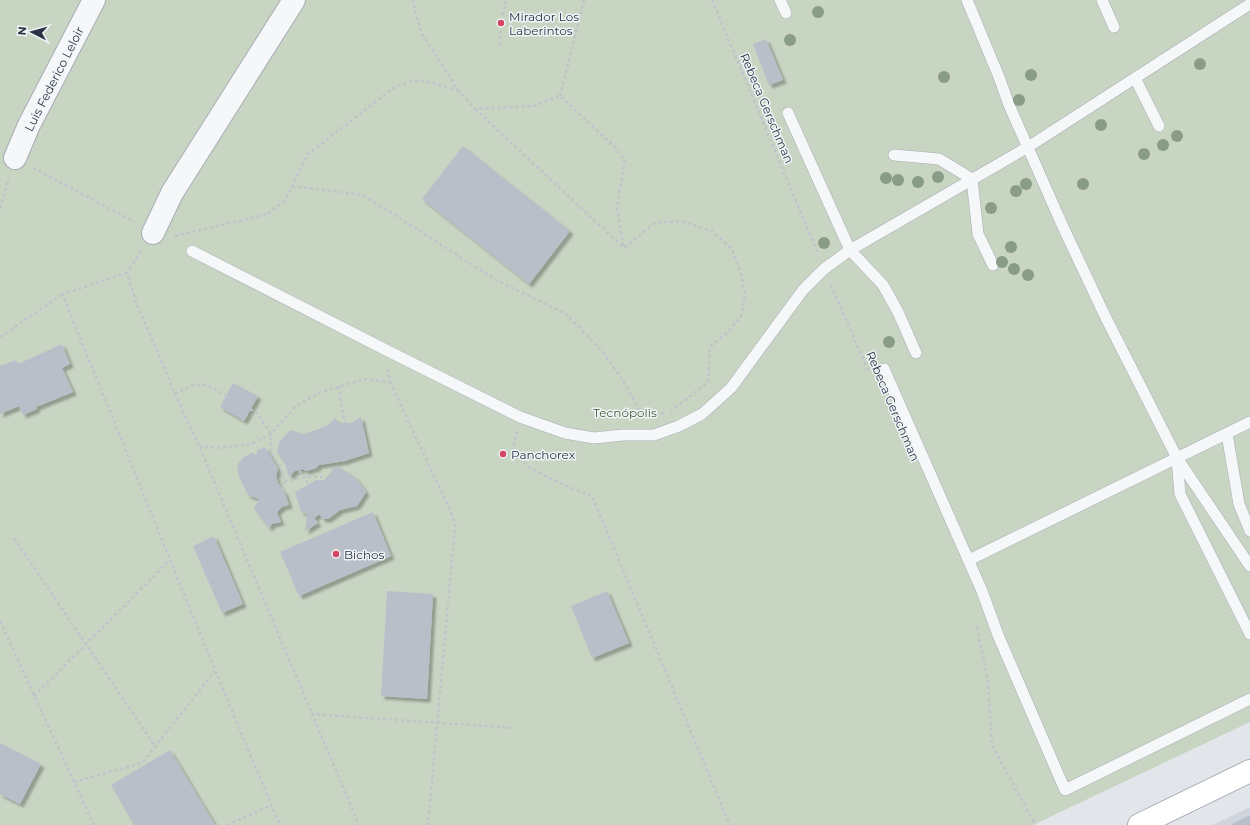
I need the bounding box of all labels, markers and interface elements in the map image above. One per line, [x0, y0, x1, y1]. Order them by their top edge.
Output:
place label: Mirador Los Laberintos [509, 9, 579, 38]
north arrow [12, 12, 52, 52]
marker: Mirador Los Laberintos [496, 18, 506, 28]
street label: Luis Federico Leloir [21, 24, 87, 134]
text: N [15, 26, 29, 36]
street label: Rebeca Gerschman [737, 51, 797, 165]
street label: Rebeca Gerschman [863, 349, 923, 463]
park label: Tecnópolis [593, 405, 657, 420]
place label: Panchorex [511, 447, 576, 462]
marker: Panchorex [498, 449, 508, 459]
place label: Bichos [344, 547, 385, 562]
marker: Bichos [331, 549, 341, 559]

